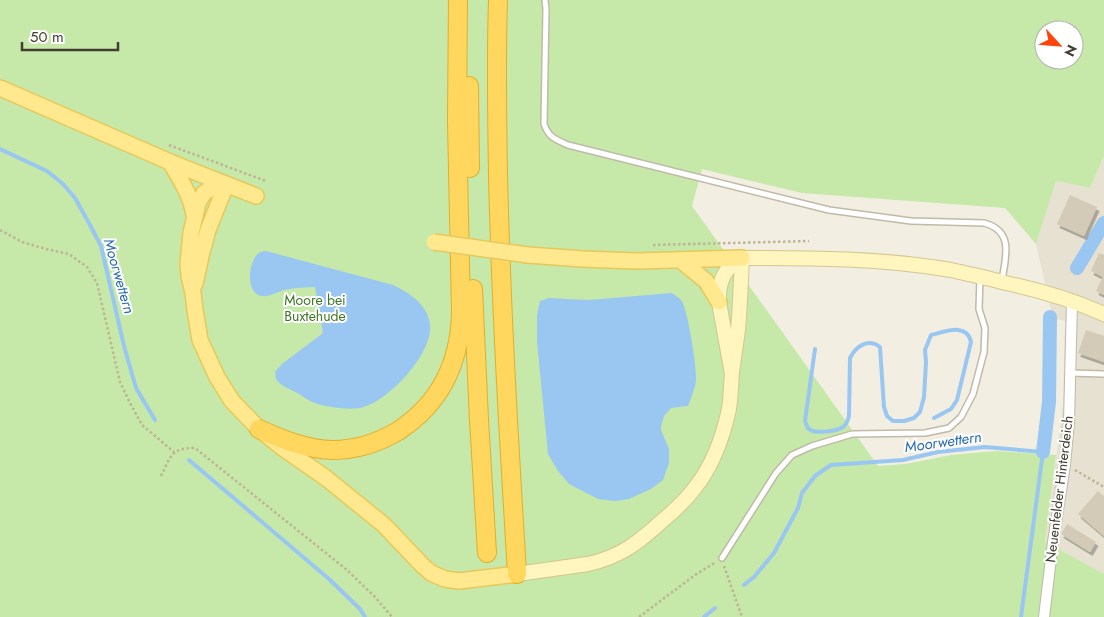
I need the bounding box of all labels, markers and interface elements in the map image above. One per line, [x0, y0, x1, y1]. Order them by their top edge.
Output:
scale bar [22, 20, 119, 52]
north arrow [1034, 20, 1084, 70]
text: 50 m [30, 26, 64, 48]
text: N [1059, 41, 1082, 60]
water label: Moorwettern [98, 236, 140, 316]
park label: Moore bei Buxtehude [284, 290, 346, 326]
street label: Neuenfelder Hinterdeich [1040, 414, 1078, 564]
water label: Moorwettern [903, 426, 983, 458]

